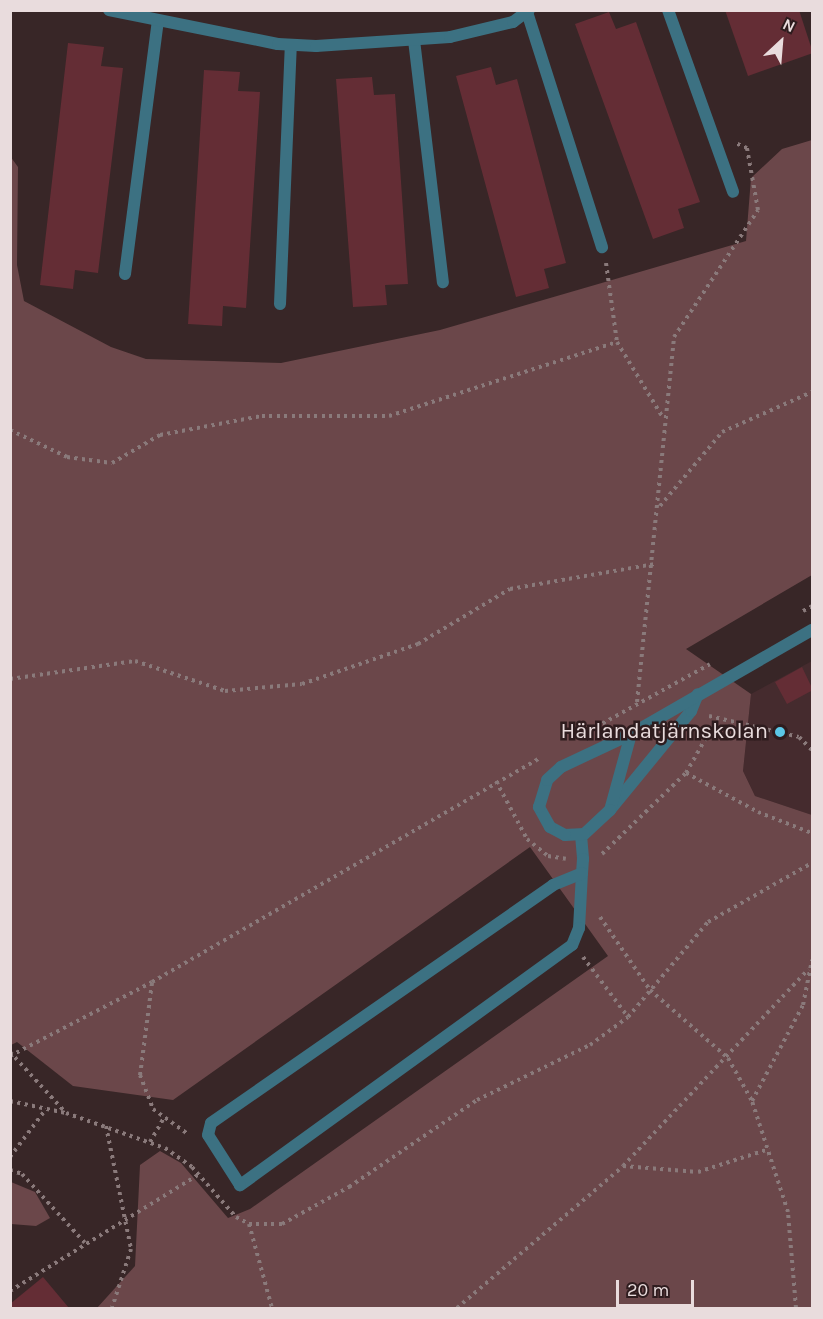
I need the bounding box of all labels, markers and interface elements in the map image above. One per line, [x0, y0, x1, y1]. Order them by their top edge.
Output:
north arrow [751, 12, 811, 72]
text: N [780, 14, 798, 36]
place label: Härlandatjärnskolan [560, 719, 768, 745]
marker: Härlandatjärnskolan [773, 725, 787, 739]
scale bar [619, 1268, 697, 1306]
text: 20 m [627, 1279, 669, 1301]

